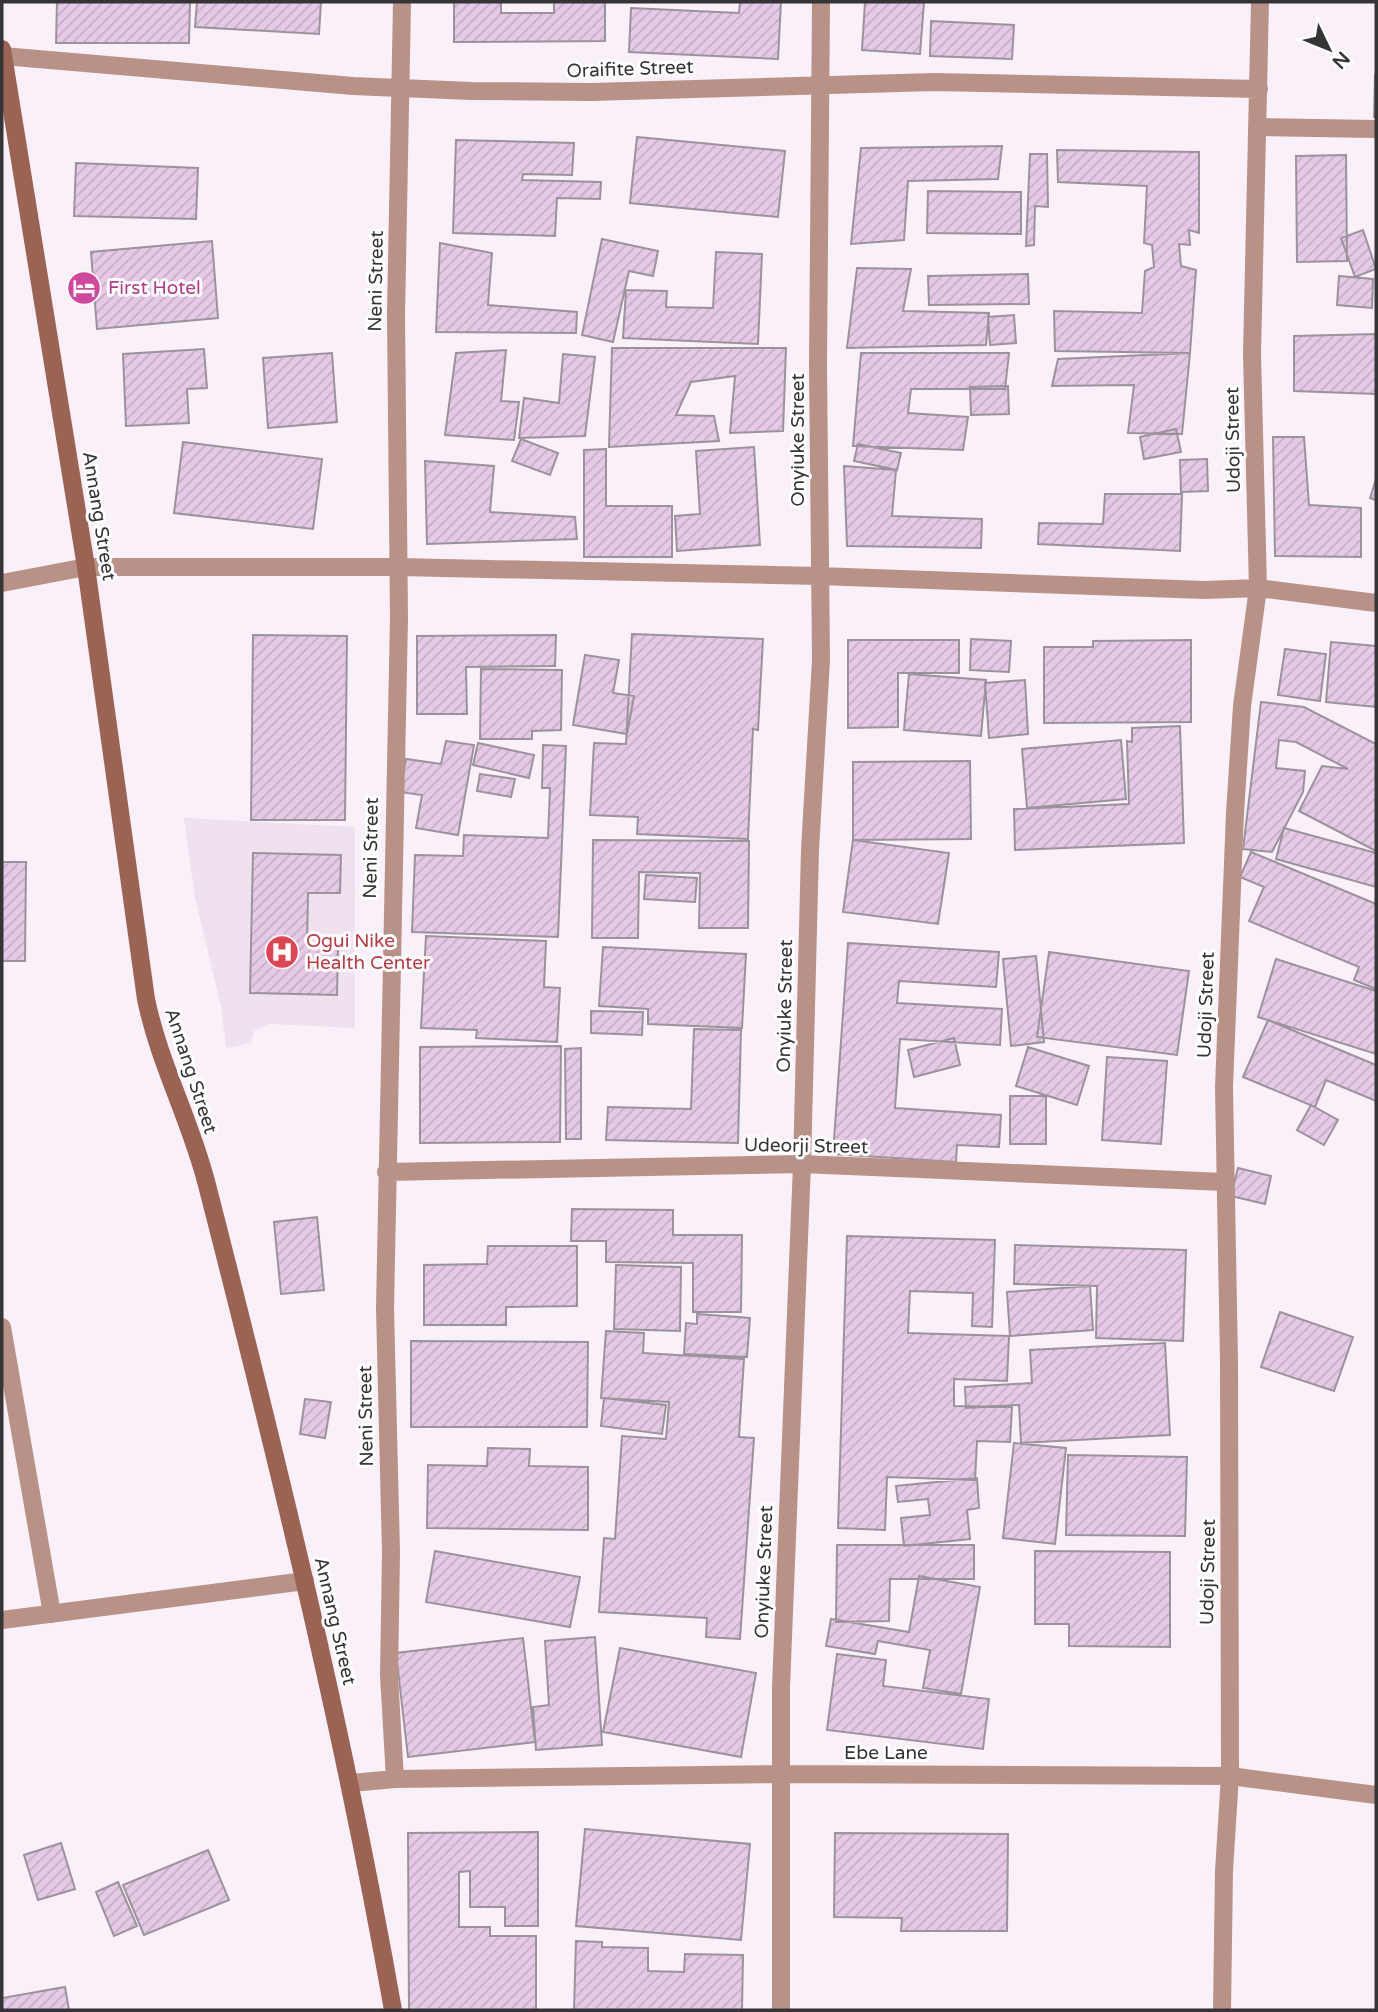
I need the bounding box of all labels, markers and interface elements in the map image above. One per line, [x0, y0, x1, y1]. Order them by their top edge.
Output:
north arrow [1294, 14, 1364, 84]
text: N [1327, 47, 1354, 73]
street label: Oraifite Street [566, 56, 694, 82]
street label: Neni Street [364, 230, 388, 332]
hotel icon: First Hotel [65, 269, 103, 307]
place label: First Hotel [108, 277, 201, 299]
street label: Onyiuke Street [787, 373, 809, 507]
street label: Udoji Street [1221, 387, 1245, 493]
street label: Annang Street [78, 450, 120, 582]
street label: Neni Street [359, 797, 383, 899]
place label: Ogui Nike Health Center [306, 930, 431, 974]
hospital icon: Ogui Nike Health Center [263, 933, 301, 971]
street label: Onyiuke Street [773, 939, 797, 1073]
street label: Udoji Street [1193, 951, 1219, 1059]
street label: Annang Street [160, 1005, 222, 1137]
street label: Udeorji Street [744, 1134, 868, 1158]
street label: Neni Street [354, 1365, 378, 1467]
street label: Onyiuke Street [751, 1505, 777, 1639]
street label: Udoji Street [1196, 1519, 1220, 1625]
street label: Annang Street [310, 1555, 360, 1687]
street label: Ebe Lane [844, 1742, 928, 1764]

